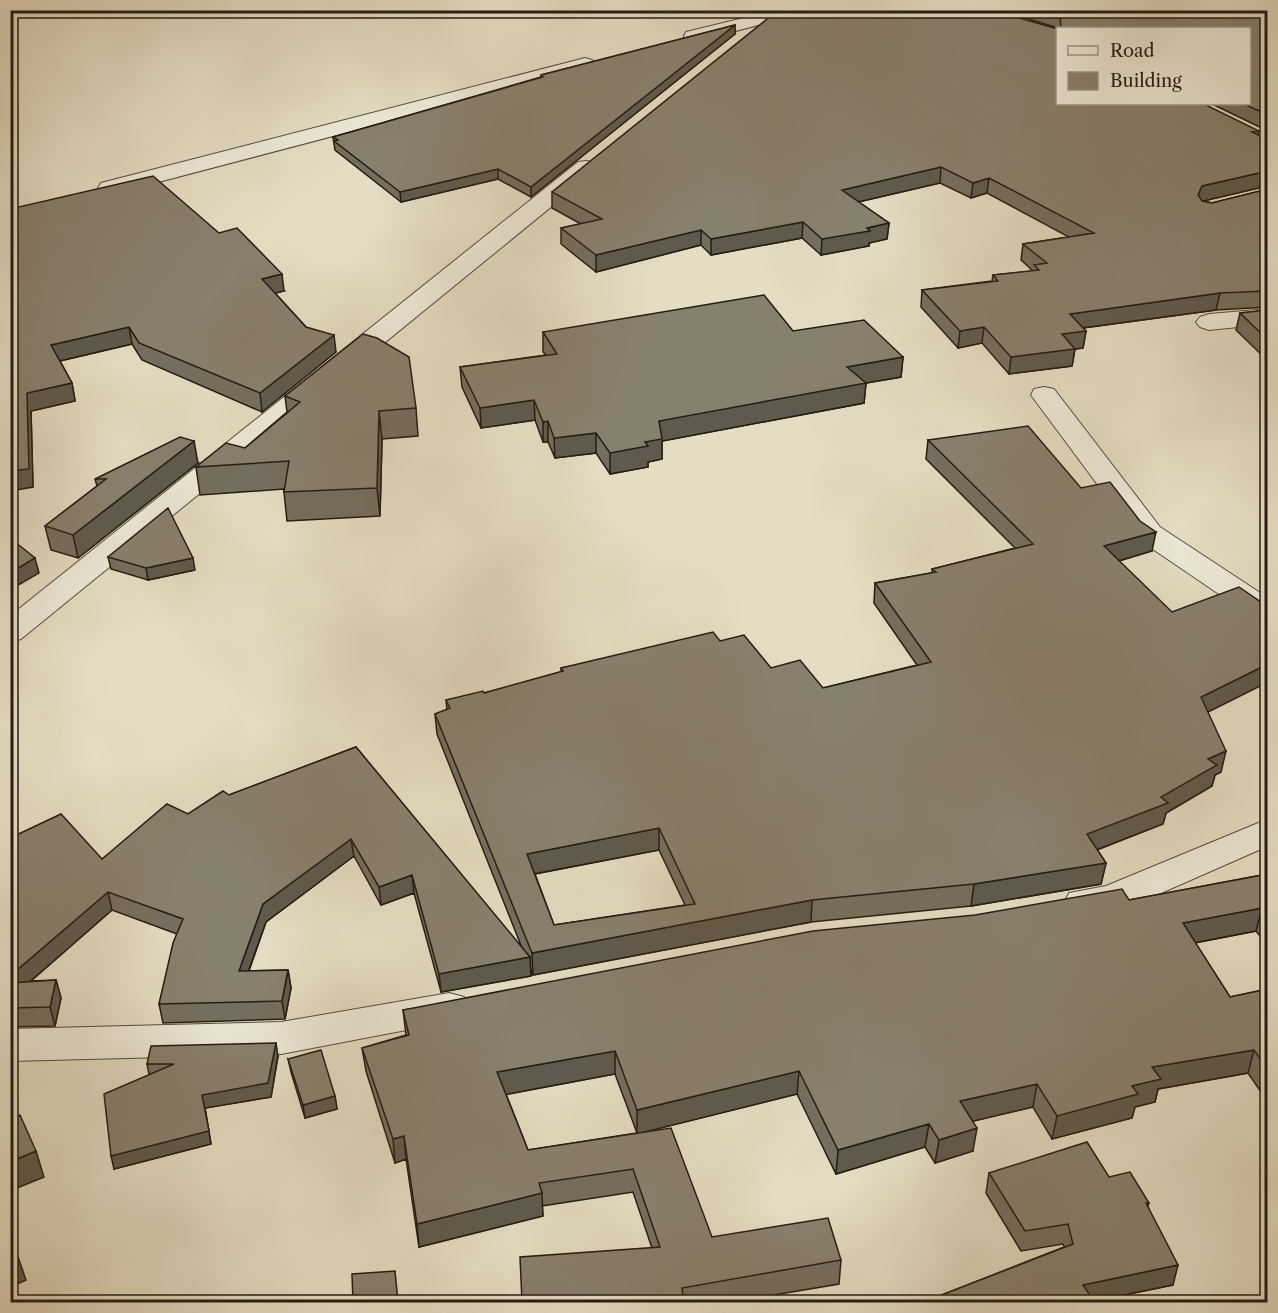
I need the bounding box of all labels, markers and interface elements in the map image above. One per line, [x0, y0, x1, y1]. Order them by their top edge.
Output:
legend [1056, 27, 1251, 105]
text: Road [1110, 40, 1155, 62]
text: Building [1110, 70, 1182, 92]

